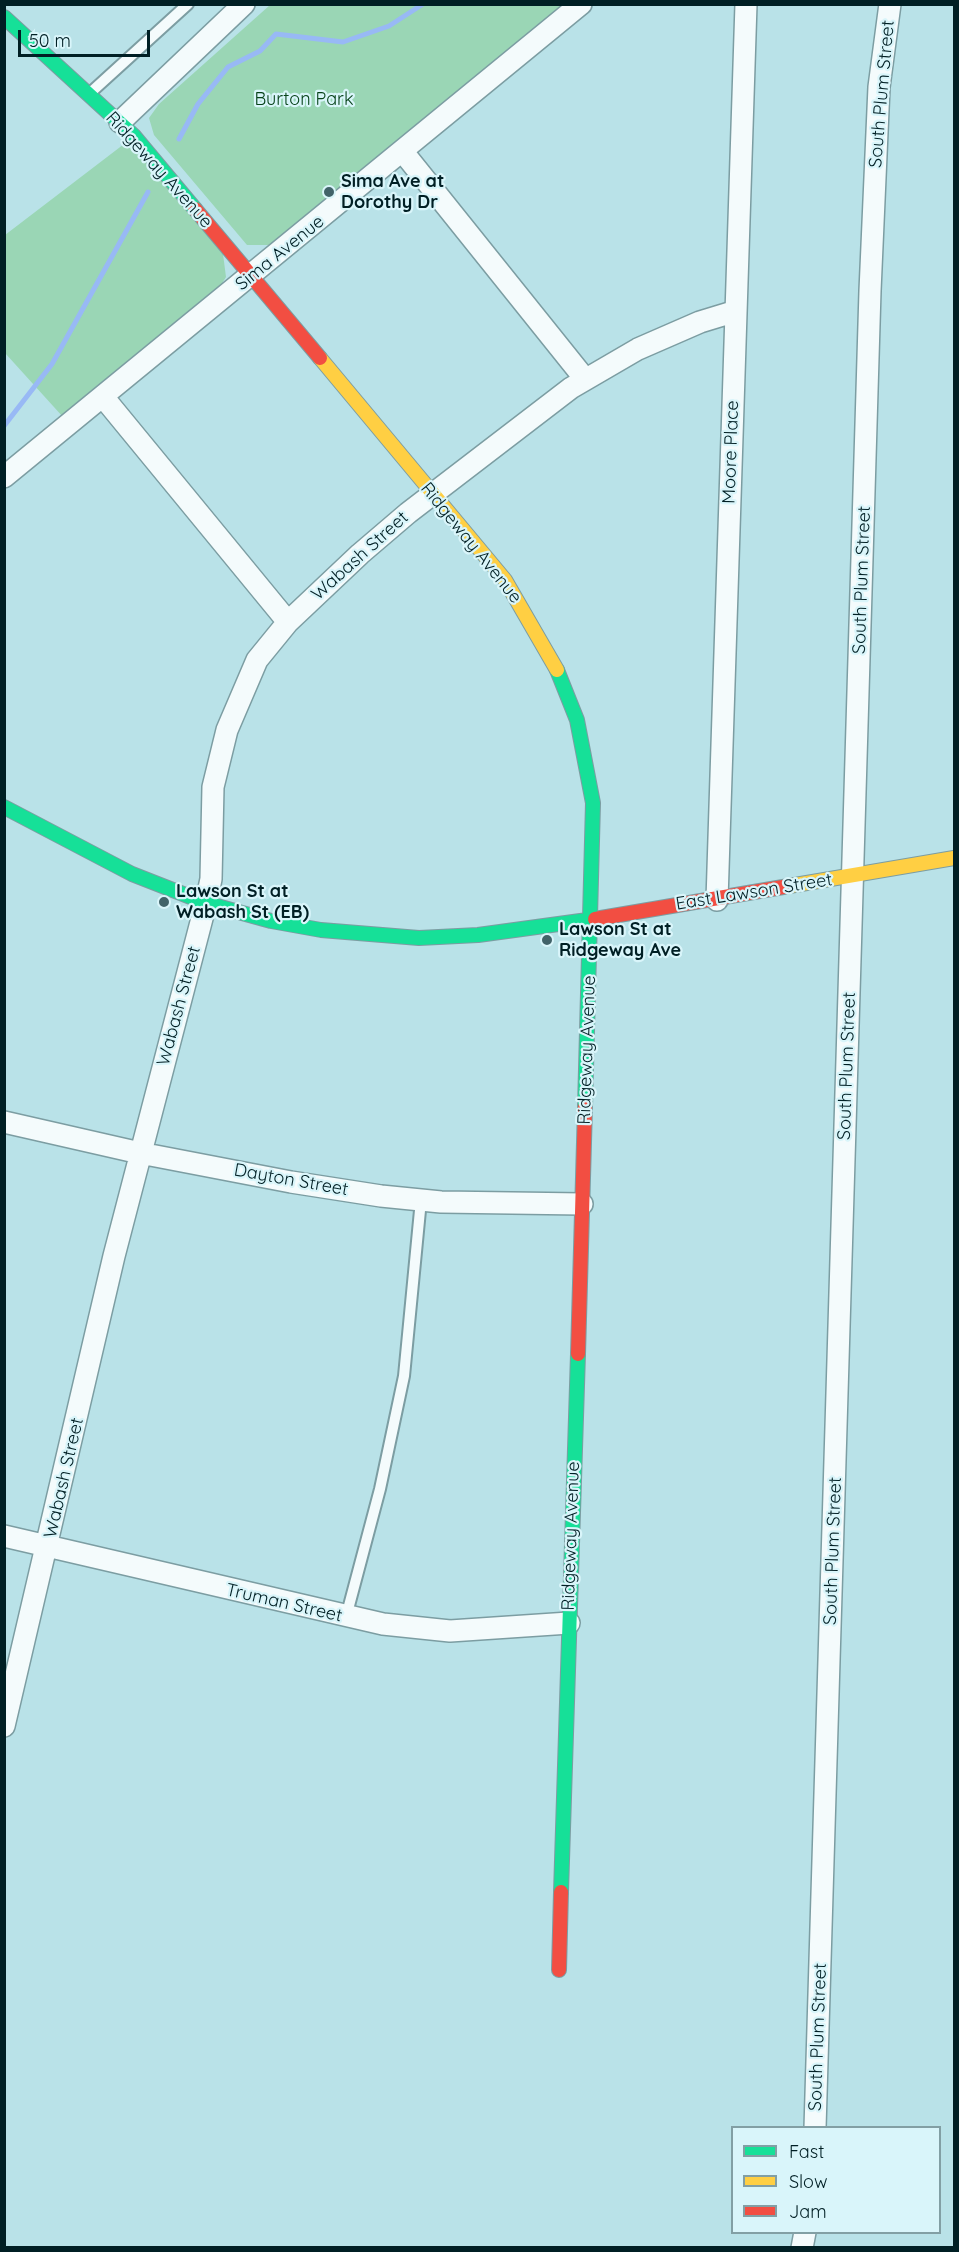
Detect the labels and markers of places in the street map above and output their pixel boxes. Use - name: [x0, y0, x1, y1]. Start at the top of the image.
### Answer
- place label: Sima Ave at Dorothy Dr: [341, 171, 444, 213]
- marker: Sima Ave at Dorothy Dr: [322, 185, 336, 199]
- place label: Lawson St at Wabash St (EB): [176, 881, 309, 924]
- marker: Lawson St at Wabash St (EB): [157, 895, 171, 909]
- place label: Lawson St at Ridgeway Ave: [559, 919, 681, 962]
- marker: Lawson St at Ridgeway Ave: [540, 933, 554, 947]

